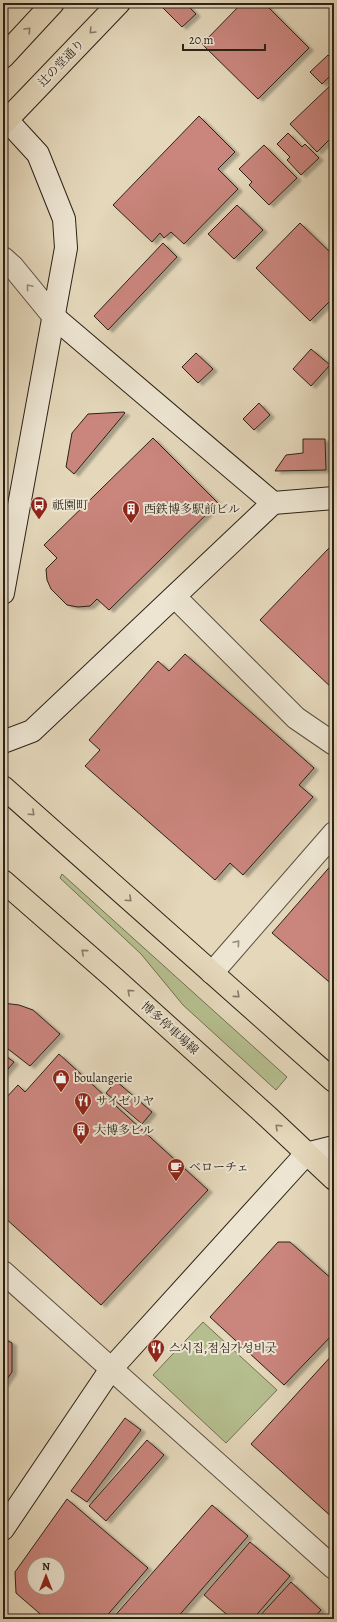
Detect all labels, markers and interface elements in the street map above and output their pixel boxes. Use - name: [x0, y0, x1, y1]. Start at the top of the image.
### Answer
- one-way arrow: [89, 26, 97, 34]
- scale bar: [183, 26, 265, 52]
- one-way arrow: [23, 27, 31, 35]
- text: 20 m: [189, 32, 213, 48]
- street label: 辻の堂通り: [34, 36, 88, 90]
- one-way arrow: [27, 284, 34, 292]
- bus stop icon: 祇園町: [29, 495, 49, 520]
- place label: 祇園町: [52, 497, 88, 513]
- building icon: 西鉄博多駅前ビル: [121, 499, 141, 524]
- place label: 西鉄博多駅前ビル: [144, 501, 240, 517]
- one-way arrow: [27, 808, 35, 816]
- one-way arrow: [124, 895, 132, 902]
- one-way arrow: [232, 941, 239, 948]
- one-way arrow: [82, 950, 89, 957]
- one-way arrow: [127, 990, 135, 997]
- one-way arrow: [232, 990, 240, 997]
- street label: 博多停車場線: [138, 998, 202, 1058]
- shop icon: boulangerie: [51, 1068, 71, 1093]
- place label: boulangerie: [74, 1070, 132, 1086]
- restaurant icon: サイゼリヤ: [73, 1091, 93, 1116]
- place label: サイゼリヤ: [96, 1093, 155, 1109]
- building icon: 大博多ビル: [71, 1120, 91, 1145]
- place label: 大博多ビル: [94, 1122, 154, 1138]
- one-way arrow: [275, 1124, 283, 1131]
- cafe icon: ベローチェ: [166, 1157, 186, 1182]
- place label: ベローチェ: [189, 1159, 249, 1175]
- restaurant icon: 스시집,점심가성비굿: [146, 1338, 166, 1363]
- place label: 스시집,점심가성비굿: [169, 1340, 277, 1356]
- north arrow: [26, 1556, 66, 1596]
- text: N: [42, 1559, 50, 1574]

